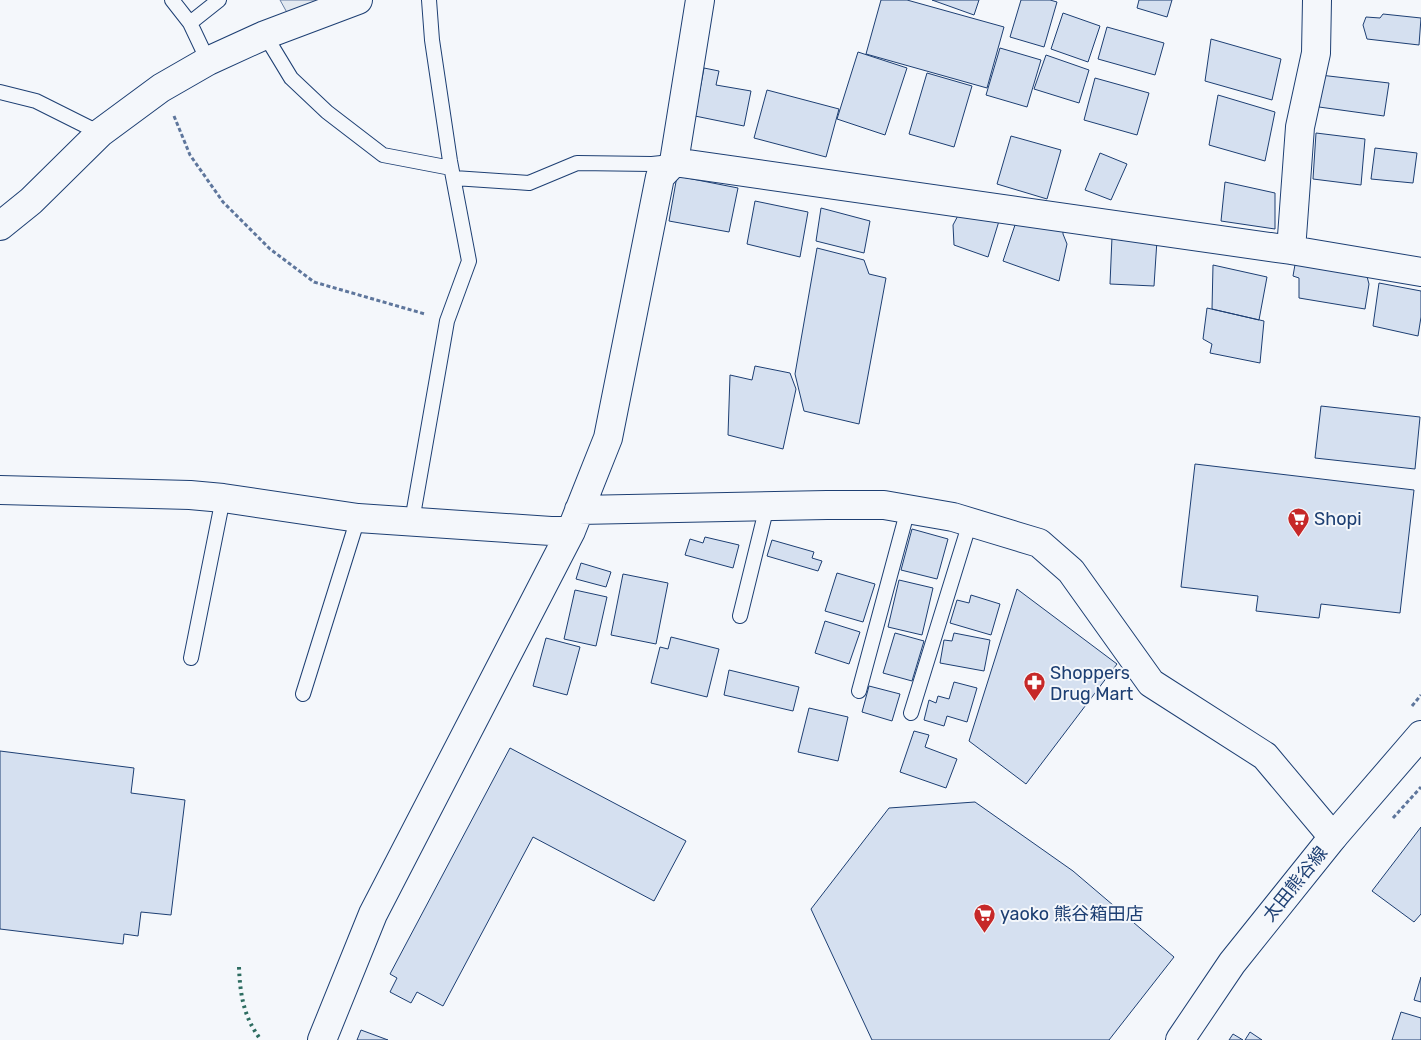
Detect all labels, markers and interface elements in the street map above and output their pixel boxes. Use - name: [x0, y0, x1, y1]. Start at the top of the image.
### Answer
- supermarket icon: Shopi: [1286, 507, 1310, 538]
- place label: Shopi: [1314, 508, 1362, 530]
- place label: Shoppers Drug Mart: [1050, 662, 1133, 705]
- pharmacy icon: Shoppers Drug Mart: [1022, 671, 1046, 702]
- street label: 太田熊谷線: [1258, 842, 1332, 926]
- supermarket icon: yaoko 熊谷箱田店: [972, 902, 996, 933]
- place label: yaoko 熊谷箱田店: [1000, 903, 1143, 925]

